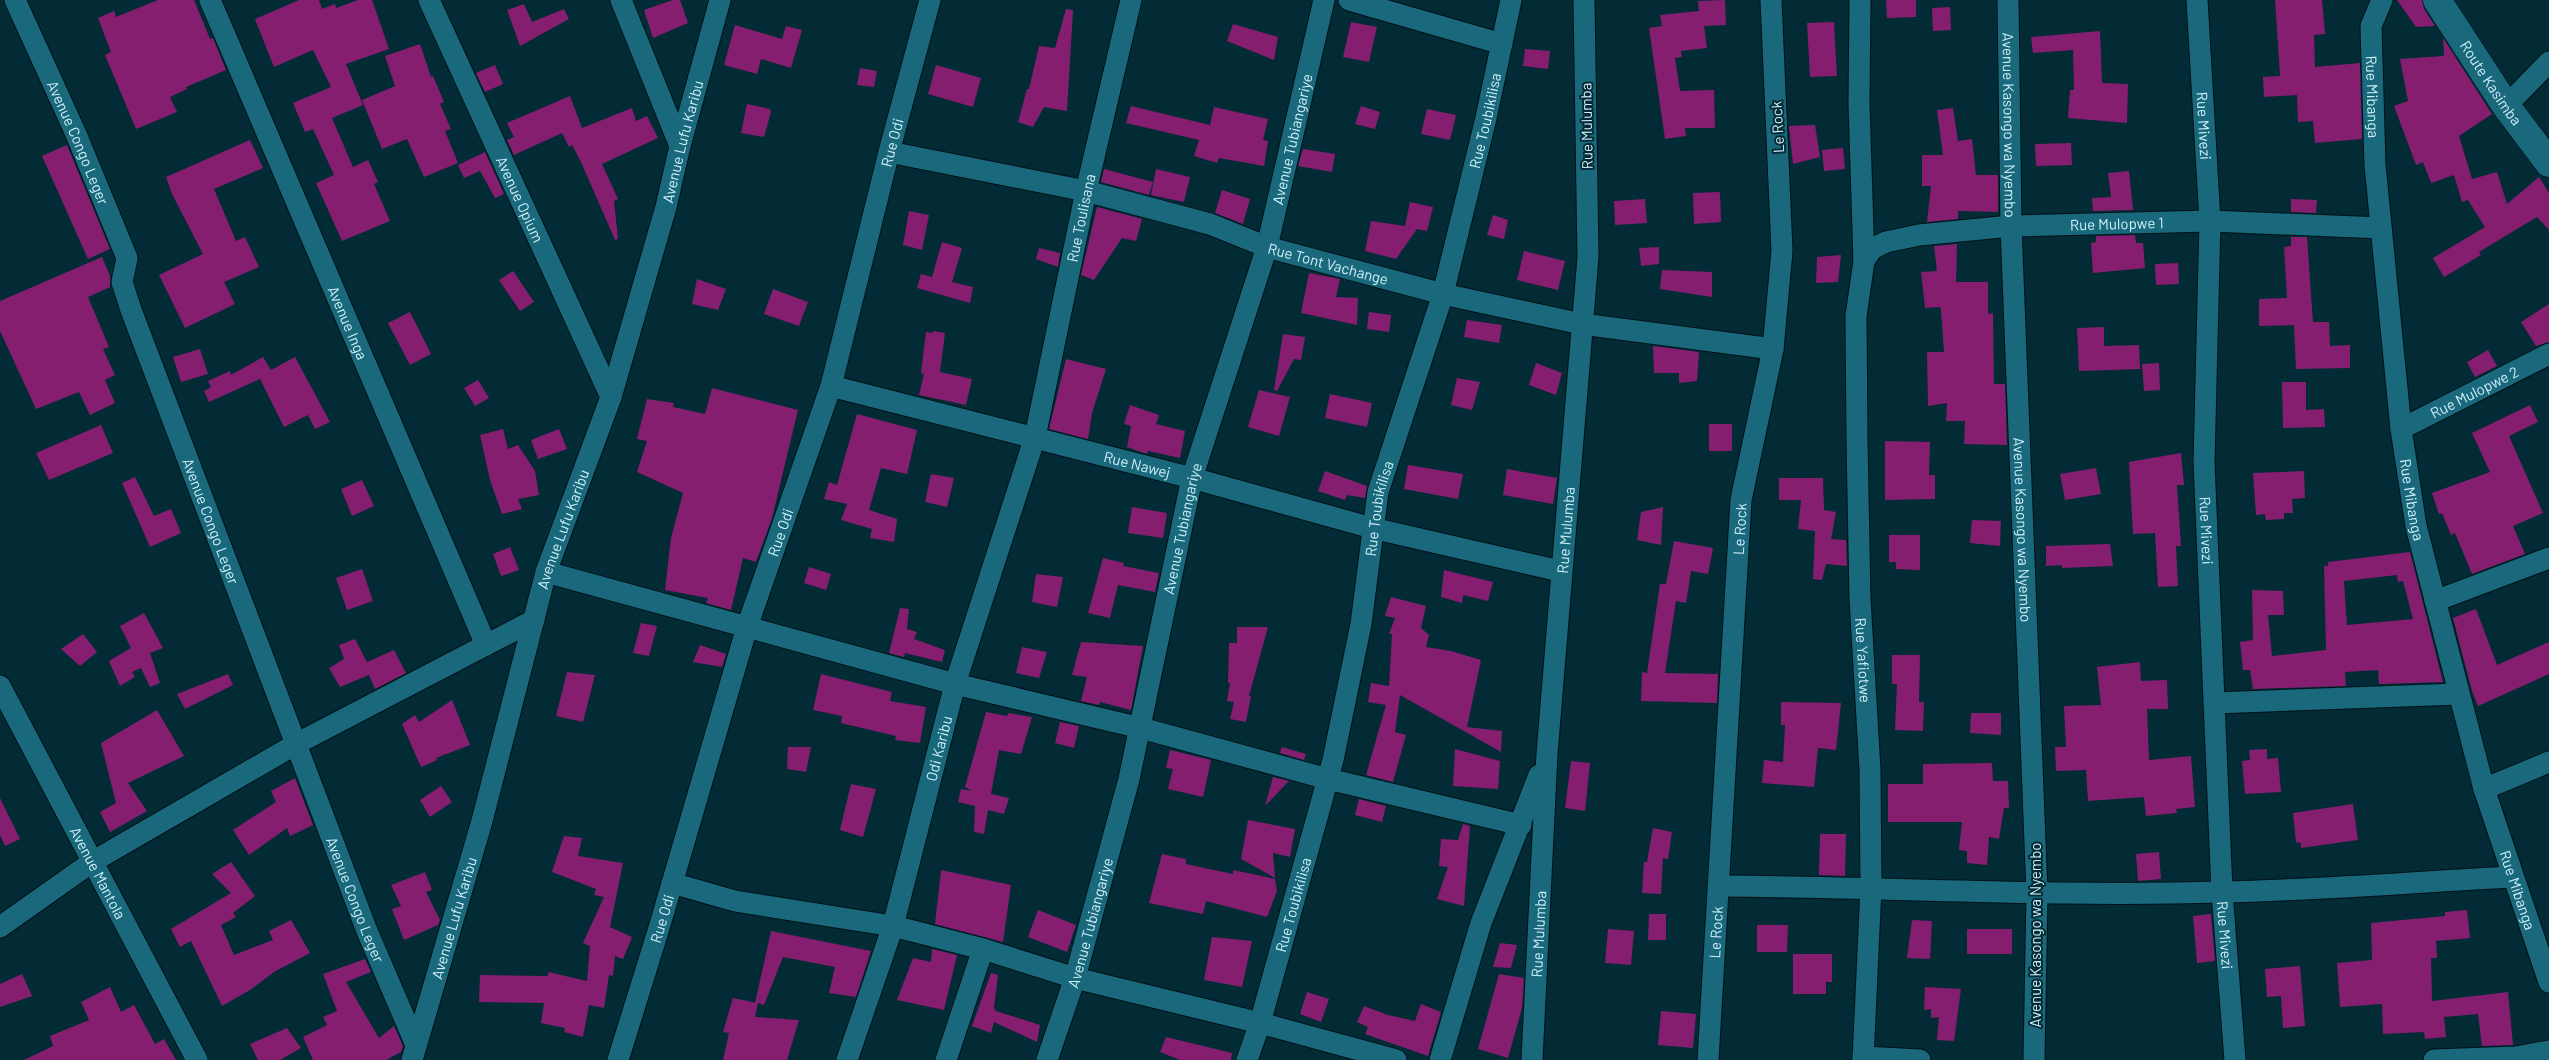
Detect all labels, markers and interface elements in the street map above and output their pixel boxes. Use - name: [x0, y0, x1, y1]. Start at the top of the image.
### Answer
- street label: Avenue Kasongo wa Nyembo: [1999, 32, 2020, 218]
- street label: Route Kasimba: [2457, 37, 2526, 129]
- street label: Rue Mibanga: [2363, 55, 2383, 138]
- street label: Rue Toubikilisa: [1465, 71, 1504, 170]
- street label: Avenue Tubiangariye: [1268, 72, 1316, 206]
- street label: Avenue Congo Leger: [44, 78, 113, 208]
- street label: Avenue Lufu Karibu: [658, 78, 707, 205]
- street label: Rue Mulumba: [1576, 82, 1596, 170]
- street label: Rue Mivezi: [2193, 91, 2215, 160]
- street label: Le Rock: [1767, 100, 1787, 154]
- street label: Rue Odi: [877, 116, 907, 169]
- street label: Avenue Opium: [493, 153, 548, 245]
- street label: Rue Toulisana: [1063, 172, 1099, 264]
- street label: Rue Mulopwe 1: [2070, 213, 2164, 234]
- street label: Rue Tont Vachange: [1266, 239, 1390, 288]
- street label: Avenue Inga: [324, 283, 372, 362]
- street label: Rue Mulopwe 2: [2427, 362, 2521, 422]
- street label: Avenue Kasongo wa Nyembo: [2010, 437, 2035, 623]
- street label: Rue Nawej: [1102, 447, 1172, 481]
- street label: Avenue Congo Leger: [179, 456, 243, 587]
- street label: Rue Mibanga: [2397, 457, 2428, 542]
- street label: Rue Toubikilisa: [1361, 458, 1397, 557]
- street label: Avenue Tubiangariye: [1159, 460, 1205, 596]
- street label: Avenue Lufu Karibu: [533, 467, 592, 591]
- street label: Rue Mulumba: [1553, 486, 1578, 574]
- street label: Rue Mivezi: [2196, 496, 2217, 565]
- street label: Le Rock: [1729, 502, 1750, 556]
- street label: Rue Odi: [763, 506, 797, 559]
- street label: Rue Yafiotwe: [1852, 617, 1875, 703]
- street label: Odi Karibu: [921, 714, 956, 783]
- street label: Avenue Mantola: [67, 823, 130, 922]
- street label: Avenue Congo Leger: [323, 834, 389, 965]
- street label: Avenue Kasongo wa Nyembo: [2026, 843, 2044, 1027]
- street label: Rue Mibanga: [2496, 848, 2540, 932]
- street label: Avenue Lufu Karibu: [427, 855, 480, 981]
- street label: Rue Toubikilisa: [1271, 855, 1315, 954]
- street label: Avenue Tubiangariye: [1063, 856, 1116, 990]
- street label: Rue Mulumba: [1527, 890, 1549, 978]
- street label: Rue Odi: [646, 892, 677, 945]
- street label: Rue Mivezi: [2214, 900, 2237, 970]
- street label: Le Rock: [1705, 905, 1726, 959]

